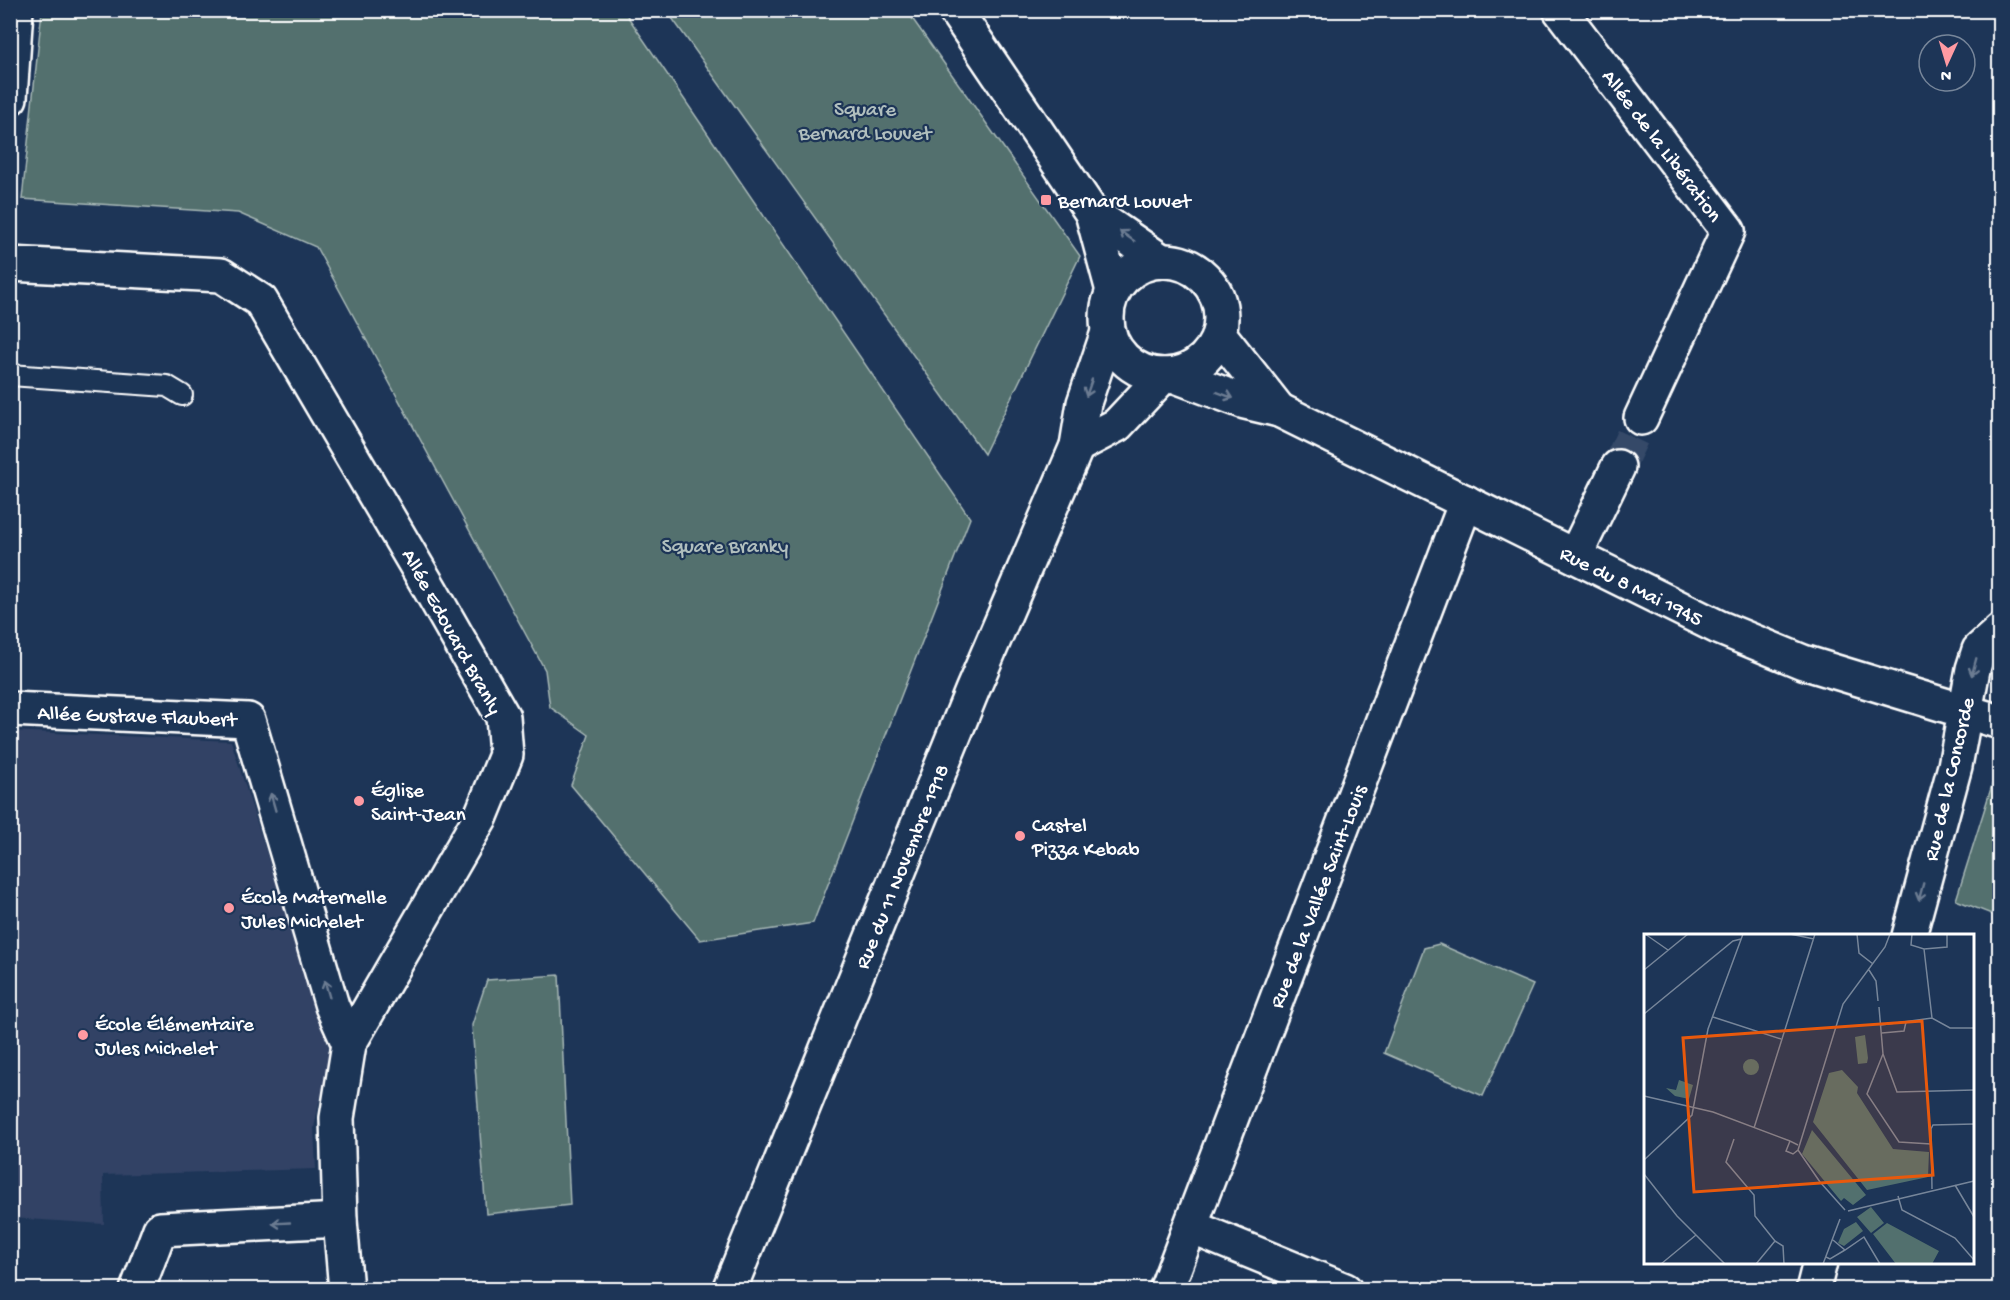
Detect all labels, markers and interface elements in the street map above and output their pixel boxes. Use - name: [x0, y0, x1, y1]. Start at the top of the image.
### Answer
- north arrow: [1917, 33, 1977, 93]
- text: N: [1940, 65, 1952, 84]
- street label: Allée de la Libération: [1595, 66, 1726, 228]
- park label: Square Bernard Louvet: [798, 99, 934, 148]
- place label: Bernard Louvet: [1057, 191, 1193, 216]
- marker: Bernard Louvet: [1039, 193, 1053, 207]
- one-way arrow: [1119, 230, 1135, 242]
- one-way arrow: [1083, 378, 1094, 397]
- one-way arrow: [1215, 390, 1234, 401]
- park label: Square Branky: [662, 536, 788, 561]
- street label: Rue du 8 Mai 1945: [1555, 543, 1706, 634]
- street label: Allée Edouard Branly: [394, 545, 506, 720]
- one-way arrow: [1968, 657, 1979, 676]
- street label: Rue de la Concorde: [1920, 695, 1983, 864]
- street label: Allée Gustave Flaubert: [37, 703, 239, 735]
- street label: Rue du 11 Novembre 1918: [852, 761, 957, 973]
- place label: Église Saint-Jean: [371, 780, 466, 829]
- street label: Rue de la Vallée Saint-Louis: [1266, 781, 1375, 1012]
- one-way arrow: [267, 793, 278, 812]
- marker: Église Saint-Jean: [352, 794, 366, 808]
- place label: Castel Pizza Kebab: [1031, 815, 1140, 864]
- marker: Castel Pizza Kebab: [1013, 829, 1027, 843]
- one-way arrow: [1915, 882, 1926, 901]
- place label: École Maternelle Jules Michelet: [241, 887, 388, 936]
- marker: École Maternelle Jules Michelet: [222, 901, 236, 915]
- inset map: [1644, 934, 1974, 1264]
- one-way arrow: [321, 980, 333, 999]
- place label: École Élémentaire Jules Michelet: [95, 1014, 255, 1063]
- marker: École Élémentaire Jules Michelet: [76, 1028, 90, 1042]
- one-way arrow: [272, 1218, 292, 1229]

